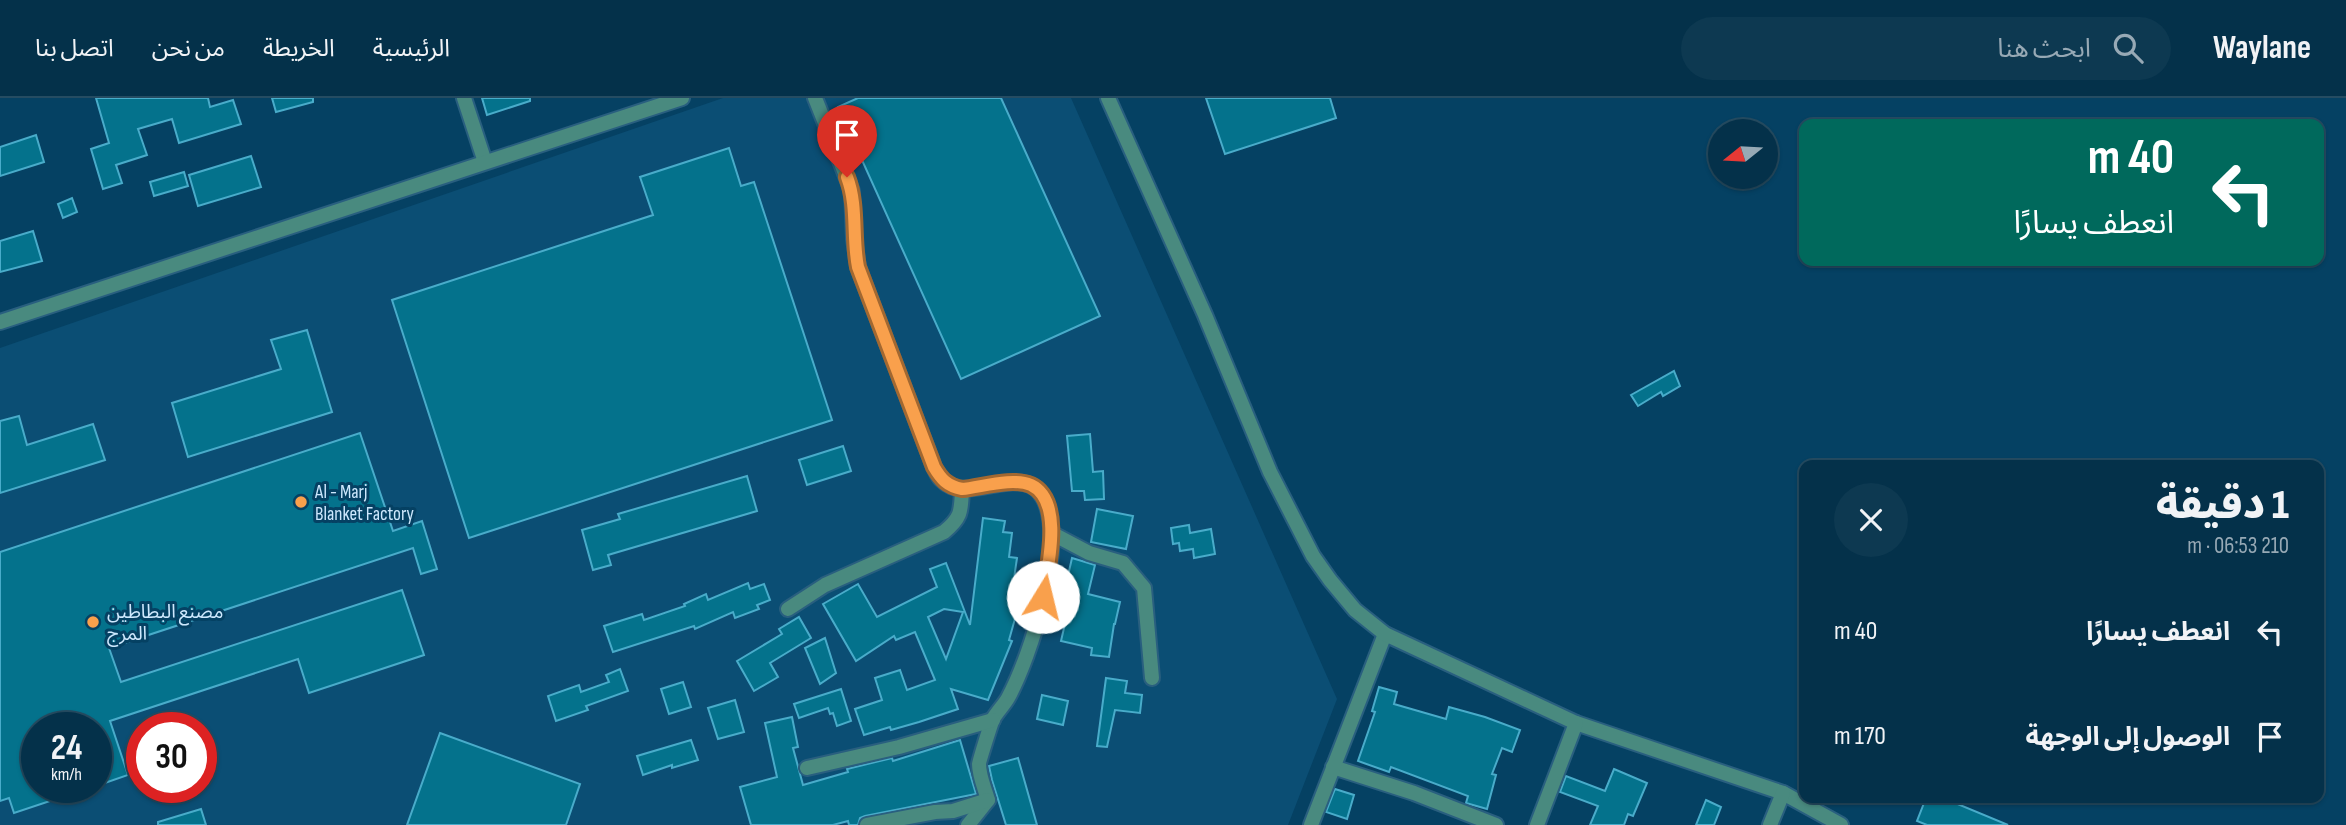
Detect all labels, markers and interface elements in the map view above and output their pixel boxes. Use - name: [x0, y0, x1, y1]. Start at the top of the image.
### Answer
- search box: [1681, 17, 2171, 80]
- text: Waylane: [2213, 28, 2311, 68]
- icon: search: [2109, 29, 2147, 67]
- text: اتصل بنا: [35, 34, 114, 63]
- text: من نحن: [152, 34, 225, 63]
- text: الخريطة: [263, 34, 335, 63]
- text: الرئيسية: [373, 34, 450, 63]
- text: ابحث هنا: [1997, 34, 2091, 65]
- pin: [817, 105, 877, 177]
- icon: arrive: [828, 116, 866, 154]
- north arrow: [1708, 119, 1778, 189]
- map controls: [1708, 119, 1778, 189]
- text: 40 m: [2088, 129, 2174, 188]
- icon: left: [2198, 147, 2289, 238]
- text: انعطف يسارًا: [2014, 204, 2174, 243]
- text: 1 دقيقة: [2156, 480, 2289, 531]
- place label: Al - Marj Blanket Factory: [314, 481, 415, 526]
- button: close: [1834, 483, 1908, 557]
- marker: Al - Marj Blanket Factory: [293, 494, 309, 510]
- text: 210 m · 06:53: [2187, 532, 2289, 560]
- position arrow: [1006, 560, 1080, 634]
- place label: مصنع البطاطين المرج: [107, 601, 223, 647]
- icon: left: [2251, 613, 2289, 651]
- marker: مصنع البطاطين المرج: [85, 614, 101, 630]
- text: 40 m: [1834, 616, 1877, 647]
- text: انعطف يسارًا: [2086, 617, 2230, 648]
- speed limit sign: 30: [126, 712, 217, 803]
- icon: arrive: [2251, 718, 2289, 756]
- text: 170 m: [1834, 721, 1886, 752]
- text: الوصول إلى الوجهة: [2026, 722, 2230, 753]
- text: 24: [51, 727, 82, 770]
- text: km/h: [51, 764, 82, 785]

